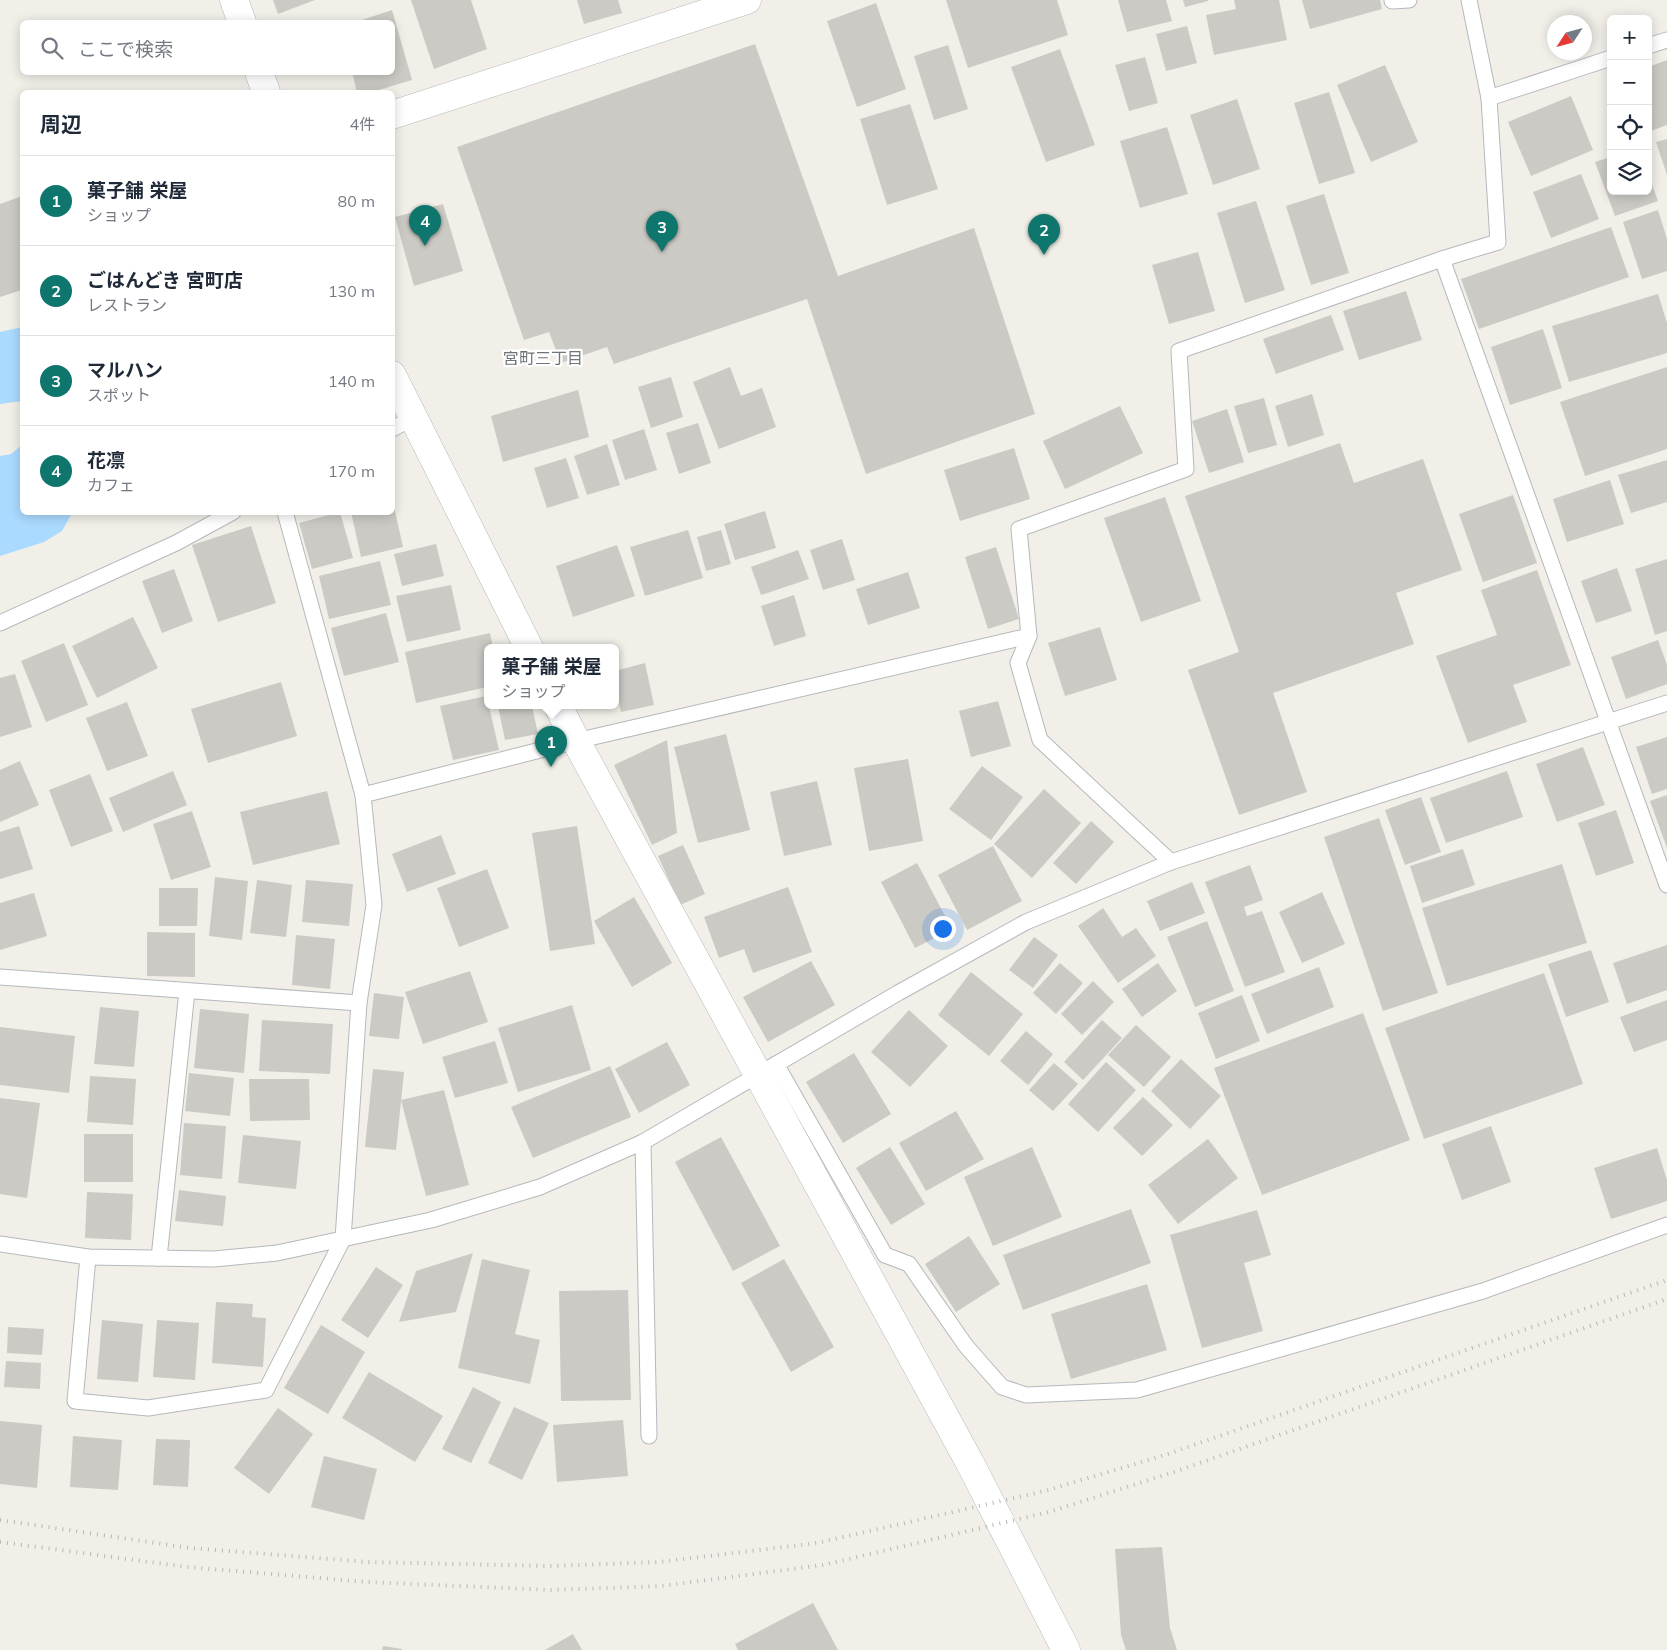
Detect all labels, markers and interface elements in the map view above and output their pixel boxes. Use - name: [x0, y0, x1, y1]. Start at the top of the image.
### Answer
- north arrow: [1547, 15, 1592, 60]
- map controls: [1607, 15, 1652, 195]
- button: +: [1607, 15, 1652, 60]
- search box: [20, 20, 395, 75]
- icon: search: [38, 34, 66, 62]
- text: ここで検索: [78, 37, 173, 61]
- button: −: [1607, 60, 1652, 105]
- button: locate: [1607, 105, 1652, 150]
- text: 周辺: [40, 111, 82, 137]
- text: 4件: [349, 114, 375, 134]
- button: layers: [1607, 150, 1652, 195]
- text: 菓子舗 栄屋: [87, 178, 187, 202]
- text: 1: [51, 191, 61, 211]
- text: 80 m: [338, 191, 375, 211]
- text: ショップ: [87, 205, 151, 225]
- pin: 4: [409, 205, 441, 246]
- pin: 3: [646, 211, 678, 252]
- pin: 2: [1028, 214, 1060, 255]
- text: ごはんどき 宮町店: [87, 268, 243, 292]
- text: 2: [51, 281, 61, 301]
- text: 130 m: [328, 281, 375, 301]
- text: レストラン: [87, 295, 167, 315]
- district label: 宮町三丁目: [503, 348, 583, 368]
- text: マルハン: [87, 358, 163, 382]
- text: 3: [51, 371, 61, 391]
- text: 140 m: [328, 371, 375, 391]
- text: スポット: [87, 385, 151, 405]
- text: 花凛: [87, 448, 125, 472]
- text: 4: [51, 461, 61, 481]
- text: 170 m: [328, 461, 375, 481]
- text: カフェ: [87, 475, 135, 495]
- popup: [484, 644, 619, 709]
- text: 菓子舗 栄屋: [501, 654, 602, 678]
- text: ショップ: [501, 681, 565, 701]
- pin: 1: [535, 726, 567, 767]
- your location: [930, 916, 956, 942]

